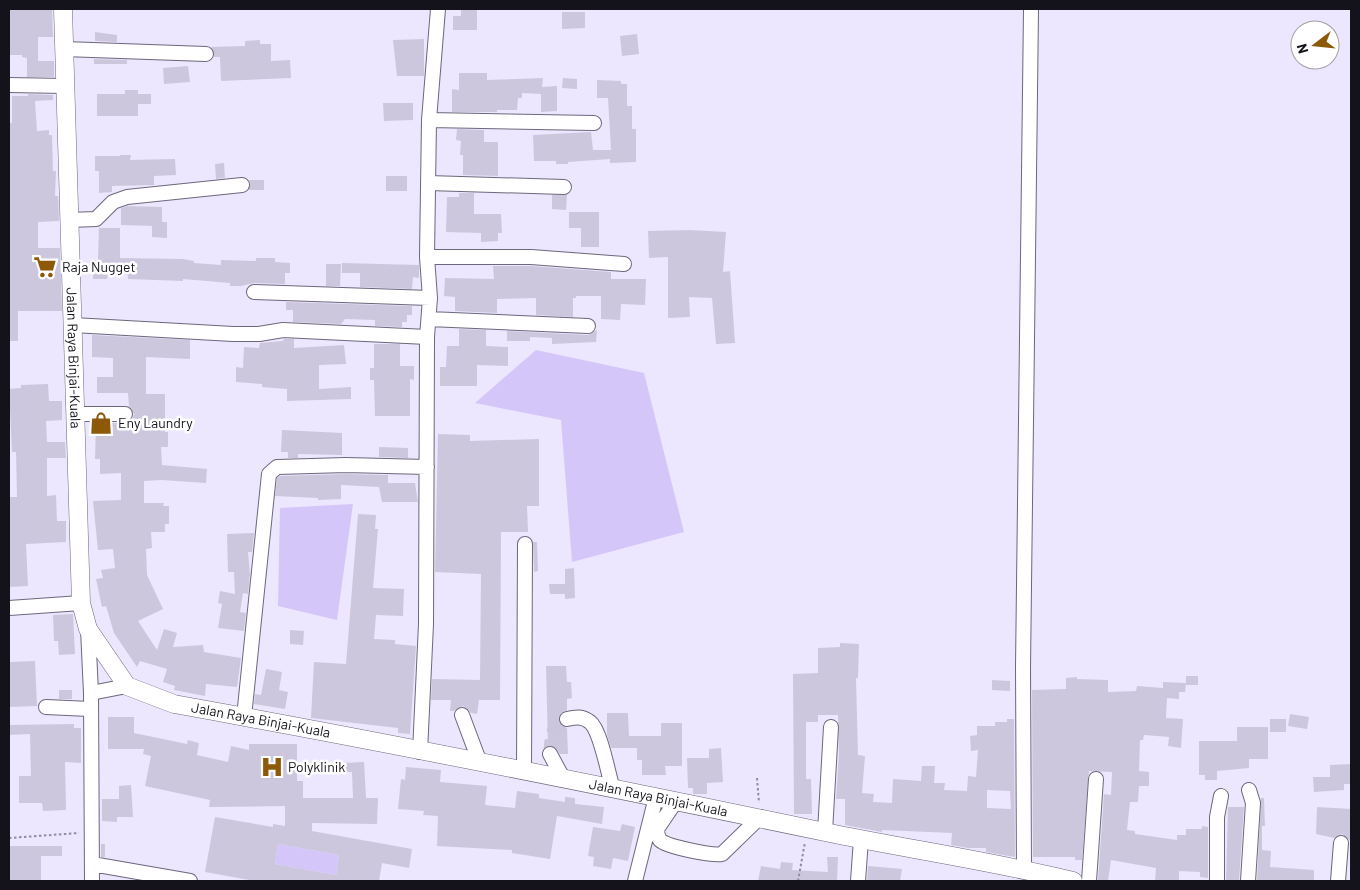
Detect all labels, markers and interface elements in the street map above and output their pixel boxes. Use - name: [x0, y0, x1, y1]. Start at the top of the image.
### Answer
- north arrow: [1290, 20, 1340, 70]
- text: N: [1293, 42, 1311, 56]
- supermarket icon: Raja Nugget: [32, 254, 58, 280]
- place label: Raja Nugget: [62, 258, 136, 275]
- street label: Jalan Raya Binjai-Kuala: [63, 287, 85, 429]
- shop icon: Eny Laundry: [88, 410, 114, 436]
- place label: Eny Laundry: [118, 414, 193, 431]
- street label: Jalan Raya Binjai-Kuala: [190, 698, 332, 741]
- hospital icon: Polyklinik: [259, 754, 285, 780]
- place label: Polyklinik: [288, 758, 345, 775]
- street label: Jalan Raya Binjai-Kuala: [588, 775, 729, 820]

